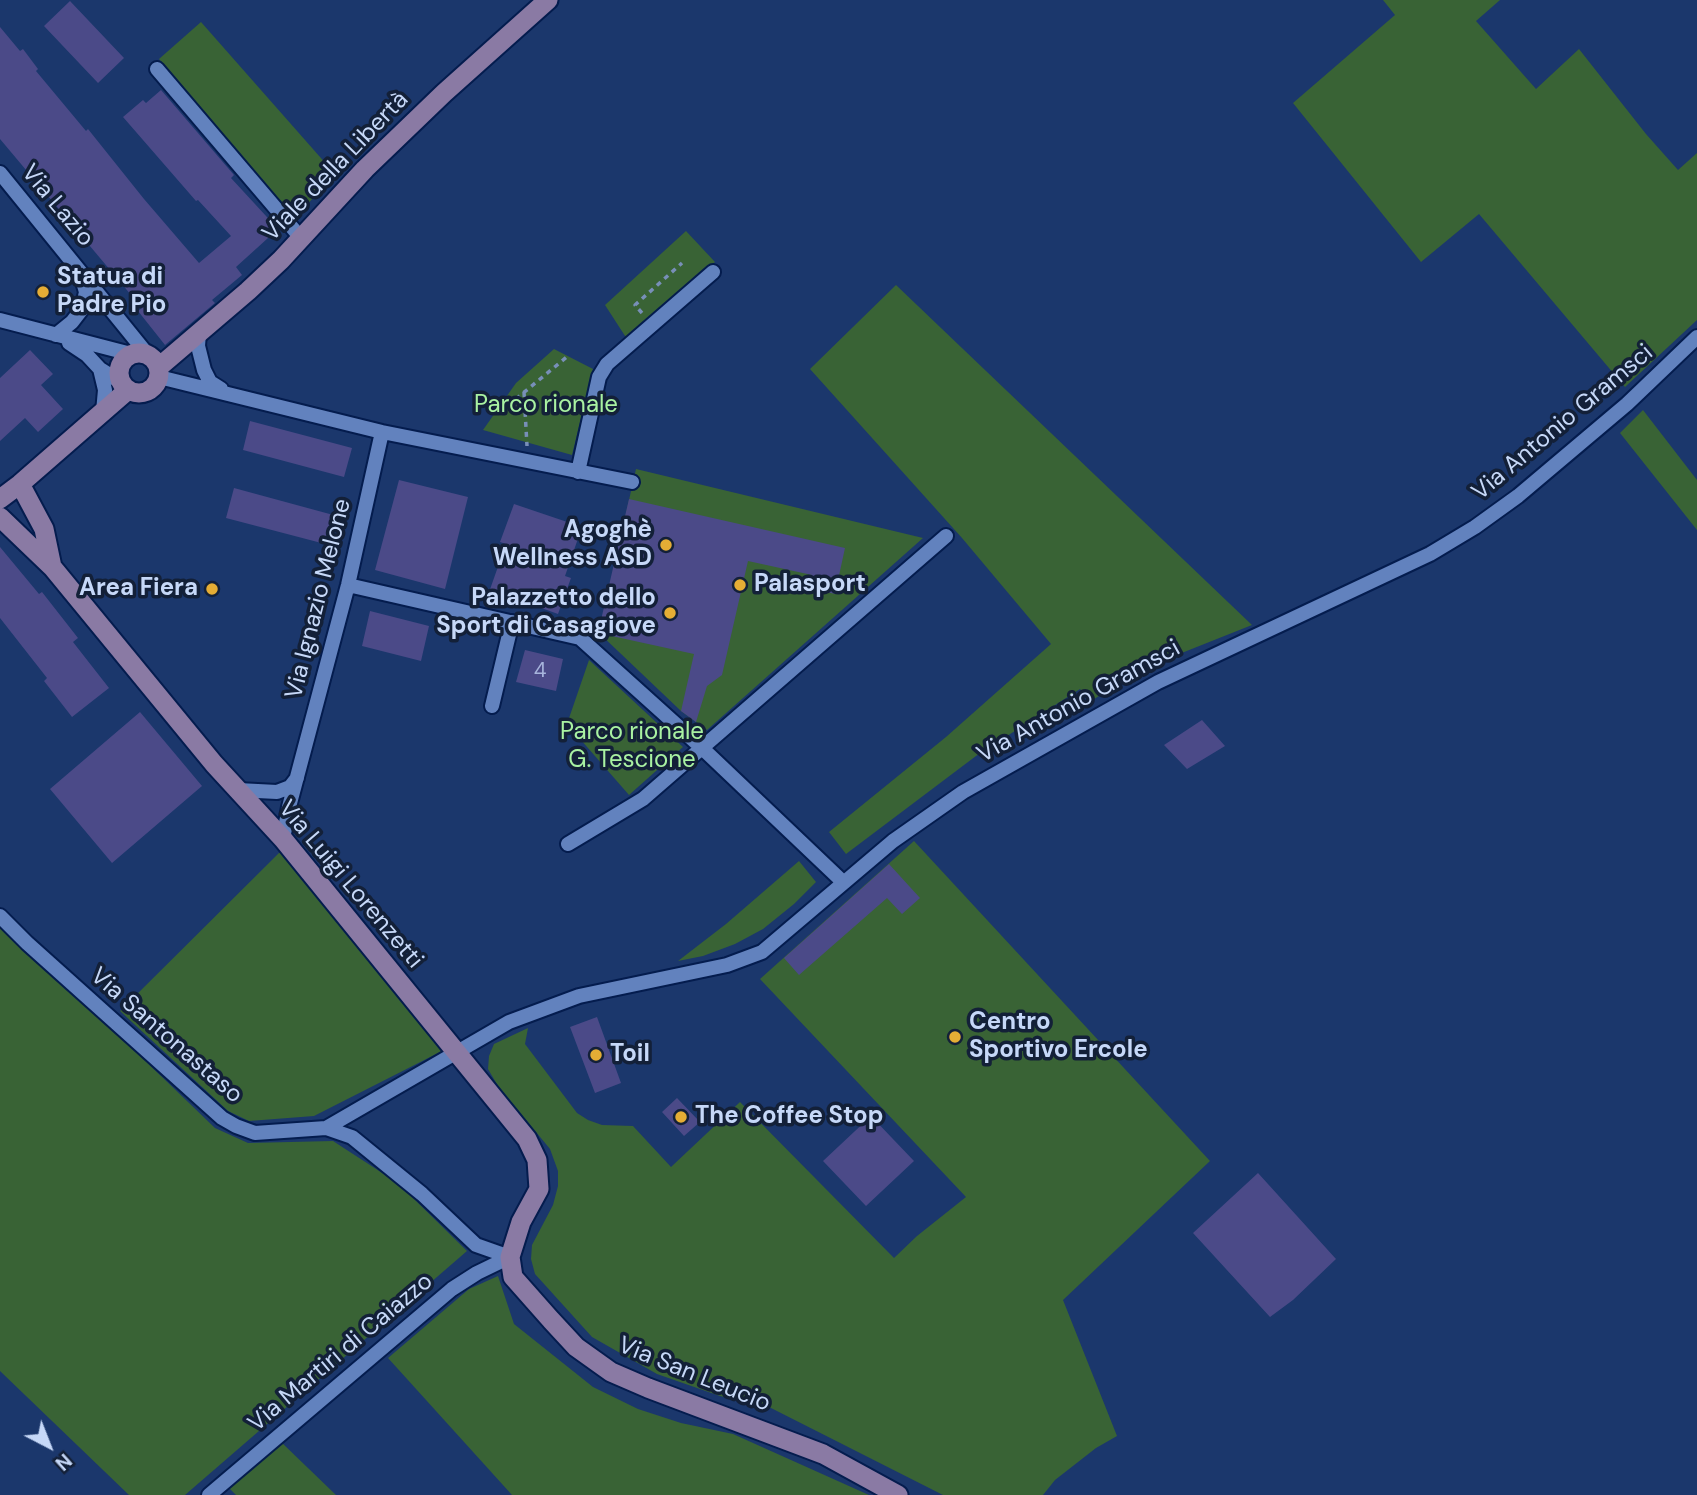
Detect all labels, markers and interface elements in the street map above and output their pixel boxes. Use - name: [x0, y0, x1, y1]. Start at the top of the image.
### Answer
- street label: Viale della Libertà: [257, 86, 415, 248]
- street label: Via Lazio: [14, 159, 100, 253]
- place label: Statua di Padre Pio: [57, 264, 166, 320]
- marker: Statua di Padre Pio: [35, 284, 51, 300]
- street label: Via Antonio Gramsci: [1467, 339, 1659, 507]
- park label: Parco rionale: [474, 392, 618, 420]
- street label: Via Ignazio Melone: [280, 496, 358, 702]
- place label: Agoghè Wellness ASD: [493, 517, 652, 573]
- marker: Agoghè Wellness ASD: [658, 537, 674, 553]
- place label: Palasport: [754, 571, 866, 599]
- place label: Area Fiera: [79, 575, 198, 603]
- marker: Palasport: [732, 577, 748, 593]
- marker: Area Fiera: [204, 581, 220, 597]
- place label: Palazzetto dello Sport di Casagiove: [436, 585, 656, 641]
- marker: Palazzetto dello Sport di Casagiove: [662, 605, 678, 621]
- street label: Via Antonio Gramsci: [973, 634, 1185, 770]
- house number: 4: [534, 658, 546, 684]
- park label: Parco rionale G. Tescione: [560, 719, 704, 775]
- street label: Via Luigi Lorenzetti: [271, 795, 429, 975]
- street label: Via Santonastaso: [84, 962, 248, 1110]
- place label: Centro Sportivo Ercole: [969, 1009, 1148, 1065]
- marker: Centro Sportivo Ercole: [947, 1029, 963, 1045]
- place label: Toil: [610, 1041, 650, 1069]
- marker: Toil: [588, 1047, 604, 1063]
- place label: The Coffee Stop: [695, 1103, 883, 1131]
- marker: The Coffee Stop: [673, 1109, 689, 1125]
- street label: Via Martiri di Caiazzo: [243, 1267, 439, 1439]
- street label: Via San Leucio: [614, 1331, 774, 1419]
- north arrow: [14, 1411, 84, 1481]
- text: N: [50, 1448, 77, 1476]

